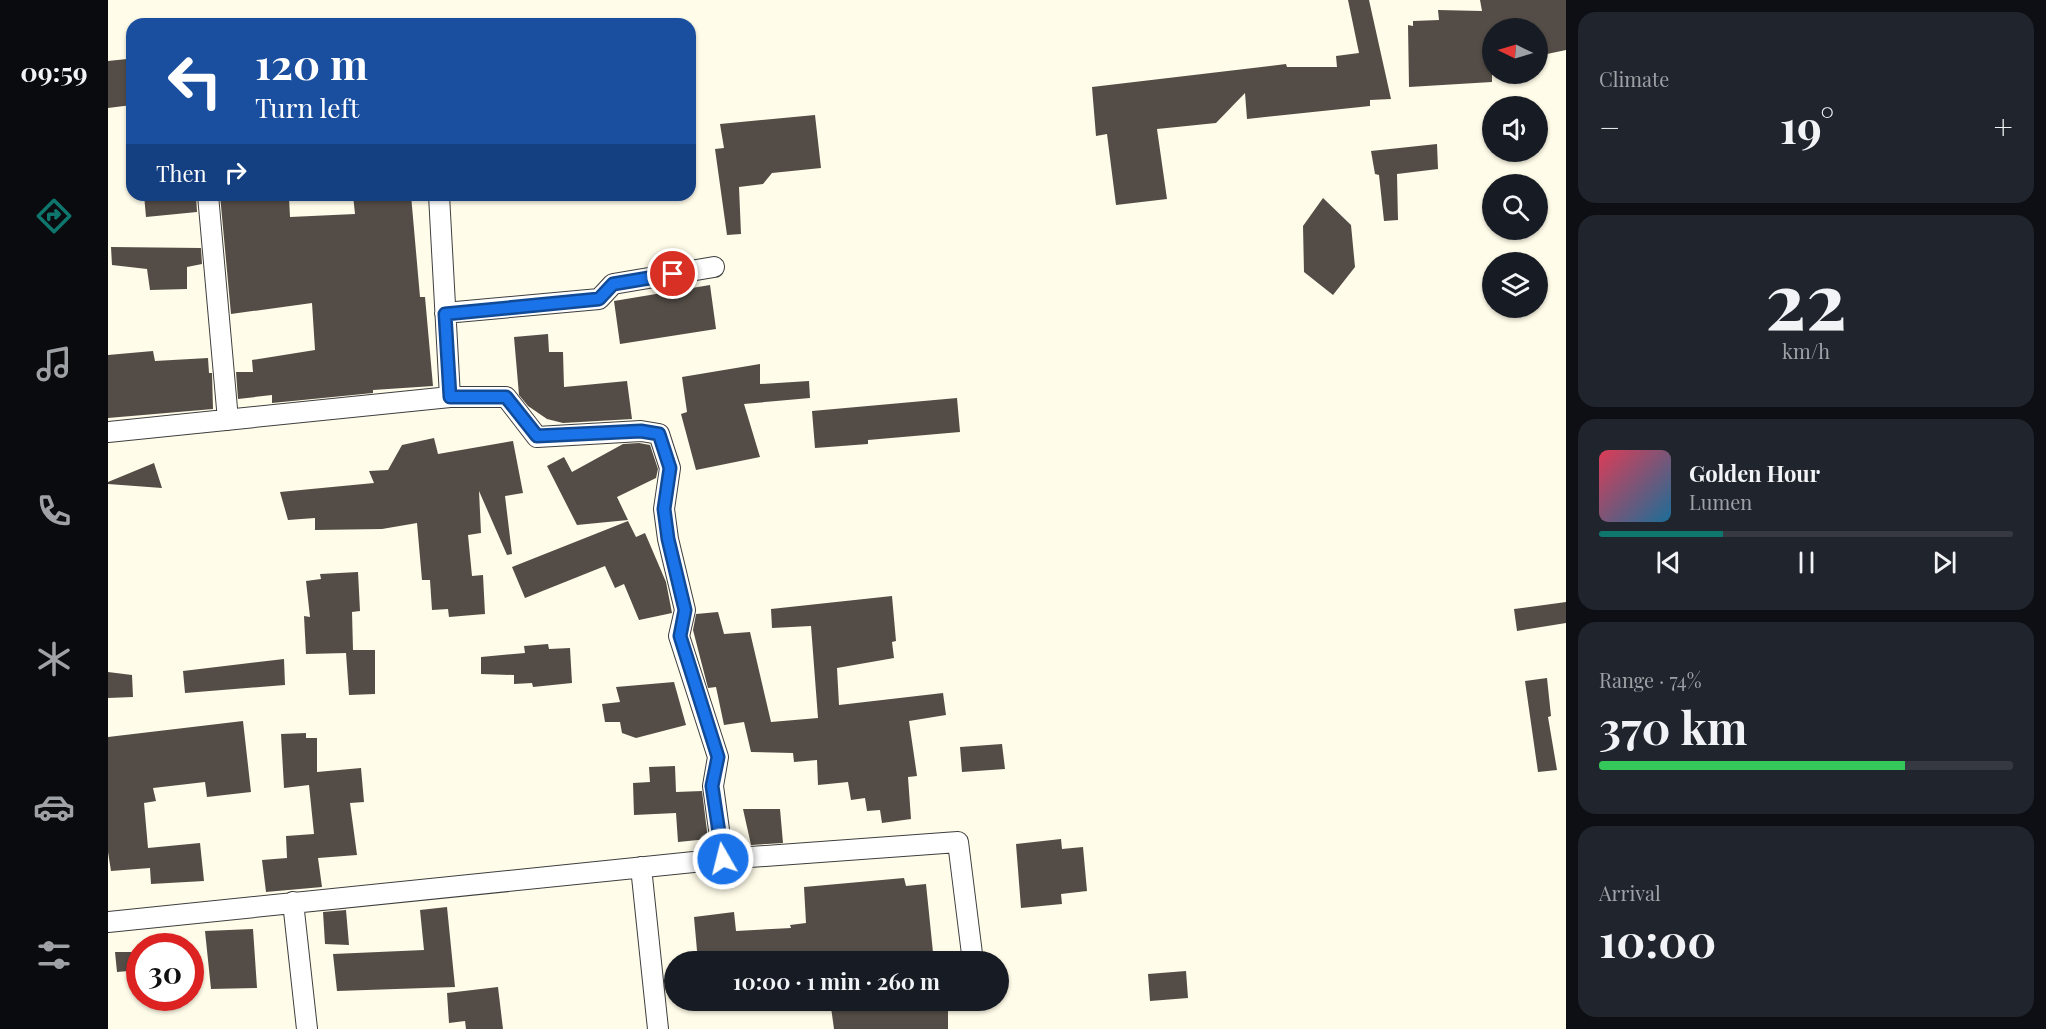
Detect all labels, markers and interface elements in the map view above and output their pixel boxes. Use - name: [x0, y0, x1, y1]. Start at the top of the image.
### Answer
- north arrow: [1482, 18, 1548, 84]
- map controls: [1482, 18, 1548, 318]
- text: 120 m: [255, 35, 368, 91]
- icon: left: [156, 42, 234, 120]
- text: 09:59: [20, 53, 88, 89]
- text: Climate: [1599, 65, 1669, 92]
- text: Turn left: [255, 89, 359, 125]
- text: 19°: [1780, 95, 1834, 155]
- button: sound: [1482, 96, 1548, 162]
- text: −: [1599, 104, 1620, 148]
- text: +: [1994, 104, 2013, 148]
- icon: right: [219, 156, 252, 189]
- text: Then: [156, 158, 207, 188]
- button: search: [1482, 174, 1548, 240]
- icon: directions: [33, 195, 75, 237]
- text: 22: [1765, 246, 1847, 350]
- pin: [647, 248, 698, 299]
- button: layers: [1482, 252, 1548, 318]
- icon: arrive: [656, 257, 689, 290]
- text: km/h: [1782, 337, 1830, 364]
- icon: music: [33, 343, 75, 385]
- text: Golden Hour: [1689, 458, 1820, 488]
- text: Lumen: [1689, 488, 1752, 515]
- icon: phone: [33, 490, 75, 532]
- icon: previous: [1652, 546, 1685, 579]
- icon: pause: [1790, 546, 1823, 579]
- icon: next: [1928, 546, 1961, 579]
- icon: climate: [33, 638, 75, 680]
- text: Range · 74%: [1599, 666, 1702, 693]
- text: 370 km: [1599, 696, 1747, 756]
- icon: car: [33, 786, 75, 828]
- position arrow: [691, 827, 755, 891]
- text: Arrival: [1599, 879, 1661, 906]
- text: 10:00: [1599, 909, 1716, 969]
- speed limit sign: 30: [126, 933, 204, 1011]
- icon: filters: [33, 934, 75, 976]
- text: 10:00 · 1 min · 260 m: [733, 966, 940, 996]

